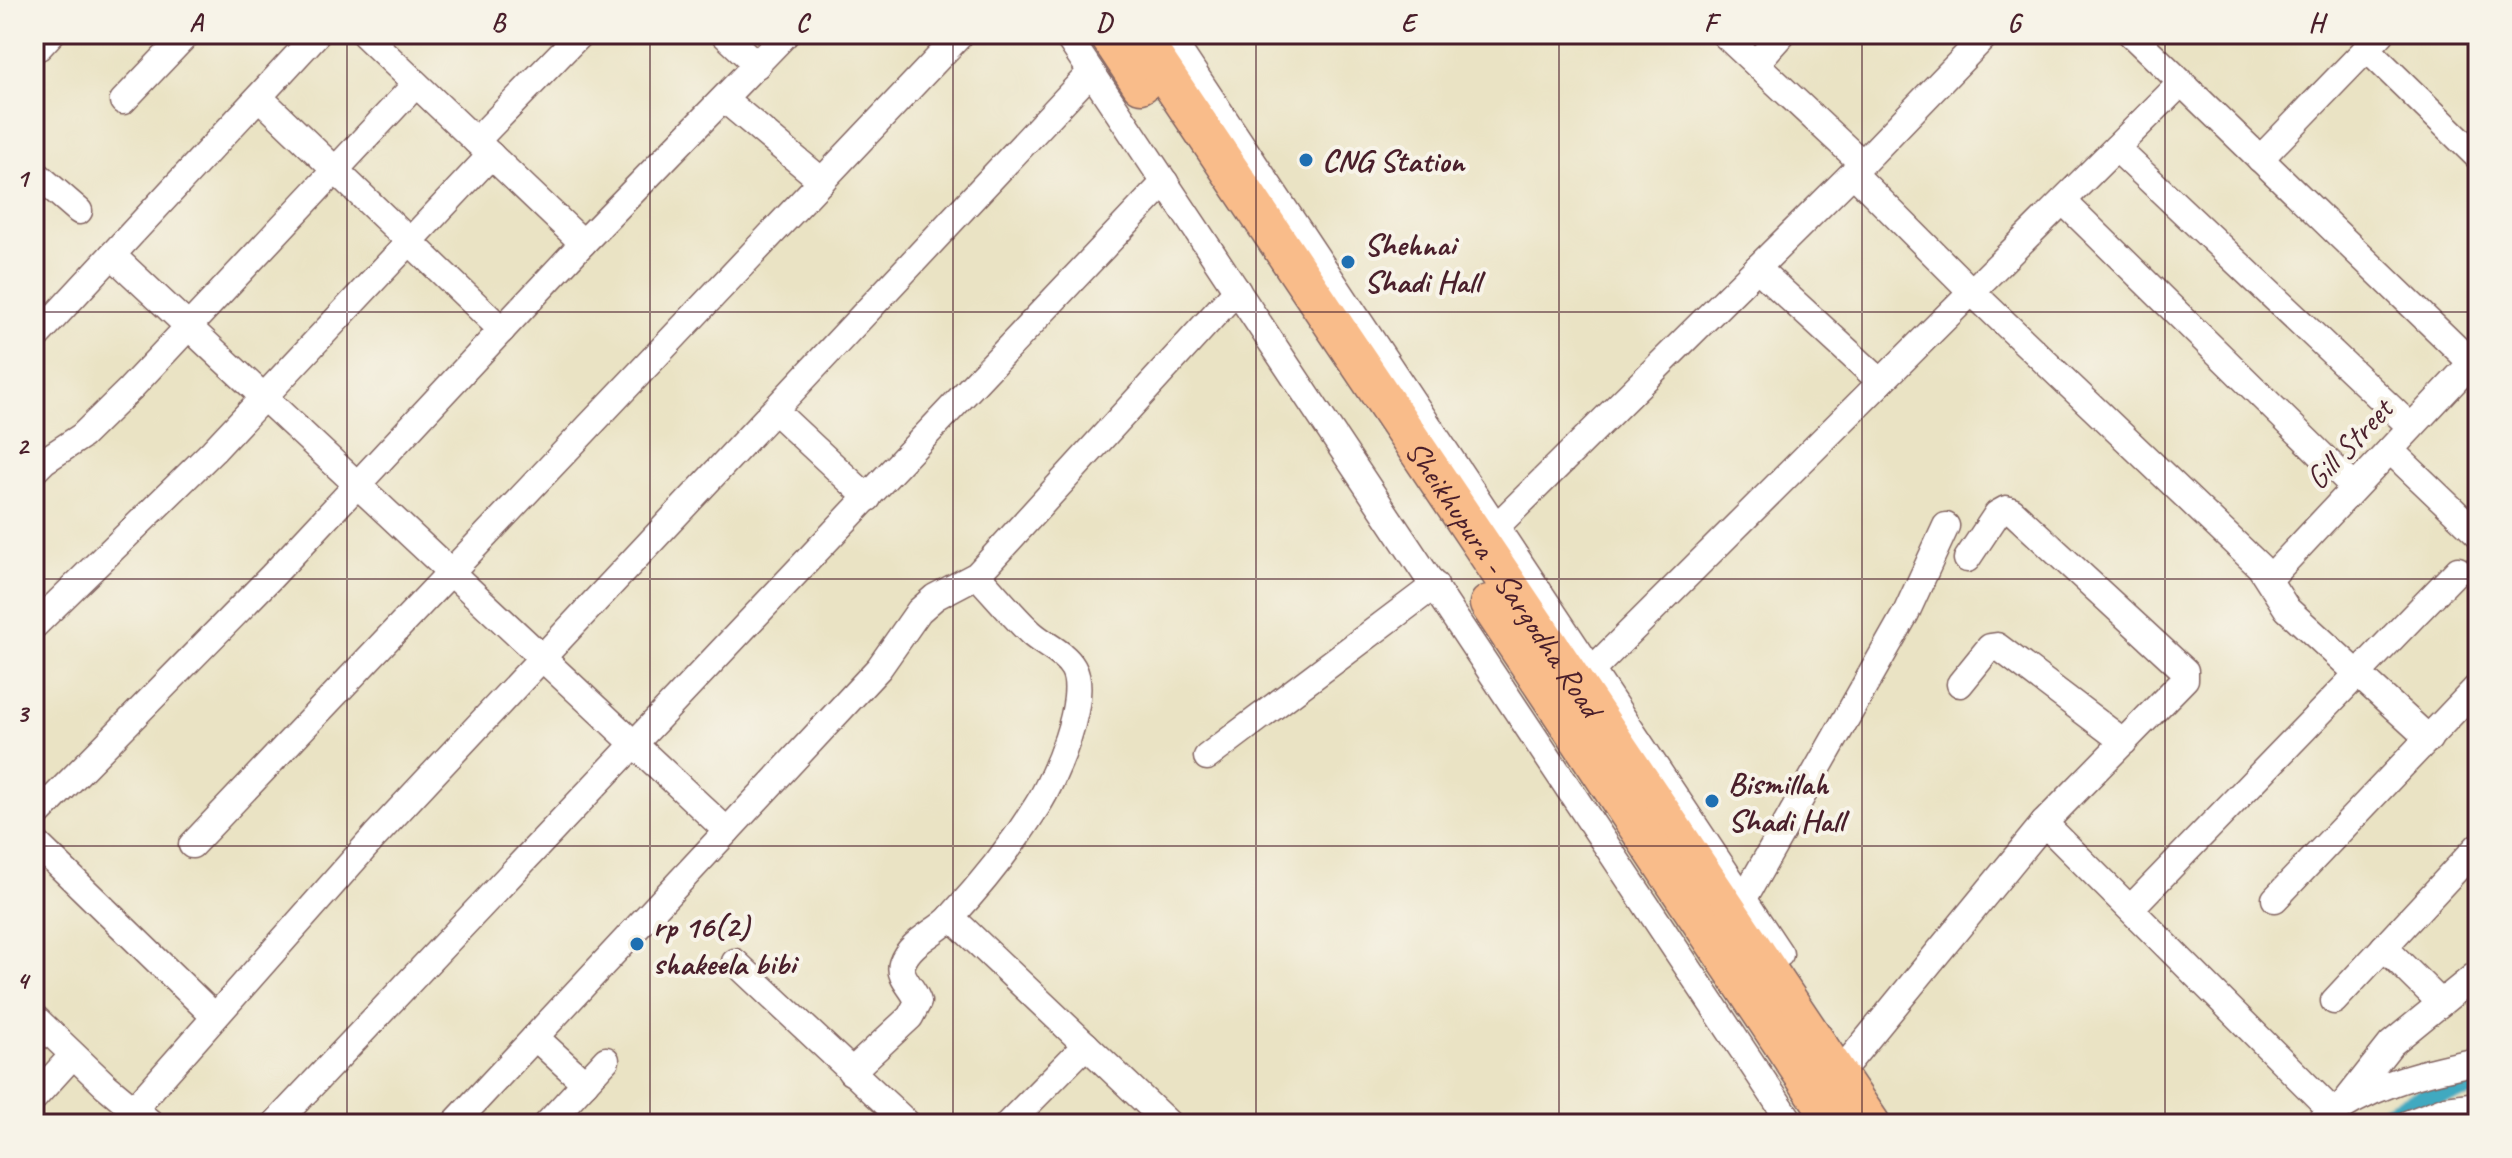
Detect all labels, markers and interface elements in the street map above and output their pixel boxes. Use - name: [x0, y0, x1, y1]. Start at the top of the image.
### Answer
- text: A: [189, 6, 204, 39]
- text: B: [491, 6, 507, 39]
- text: C: [796, 6, 812, 39]
- text: D: [1096, 6, 1114, 39]
- text: E: [1401, 6, 1419, 39]
- text: F: [1704, 6, 1722, 39]
- text: G: [2008, 6, 2024, 39]
- text: H: [2309, 6, 2329, 39]
- place label: CNG Station: [1322, 140, 1466, 181]
- marker: CNG Station: [1297, 151, 1315, 169]
- text: 1: [16, 162, 31, 195]
- place label: Shehnai Shadi Hall: [1364, 224, 1486, 302]
- marker: Shehnai Shadi Hall: [1339, 253, 1357, 271]
- street label: Gill Street: [2297, 387, 2404, 498]
- text: 2: [16, 429, 30, 462]
- street label: Sheikhupura - Sargodha Road: [1396, 432, 1615, 729]
- text: 3: [16, 697, 30, 730]
- place label: Bismillah Shadi Hall: [1728, 763, 1850, 841]
- marker: Bismillah Shadi Hall: [1703, 792, 1721, 810]
- place label: rp 16(2) shakeela bibi: [653, 906, 800, 984]
- marker: rp 16(2) shakeela bibi: [628, 935, 646, 953]
- text: 4: [16, 964, 31, 997]

